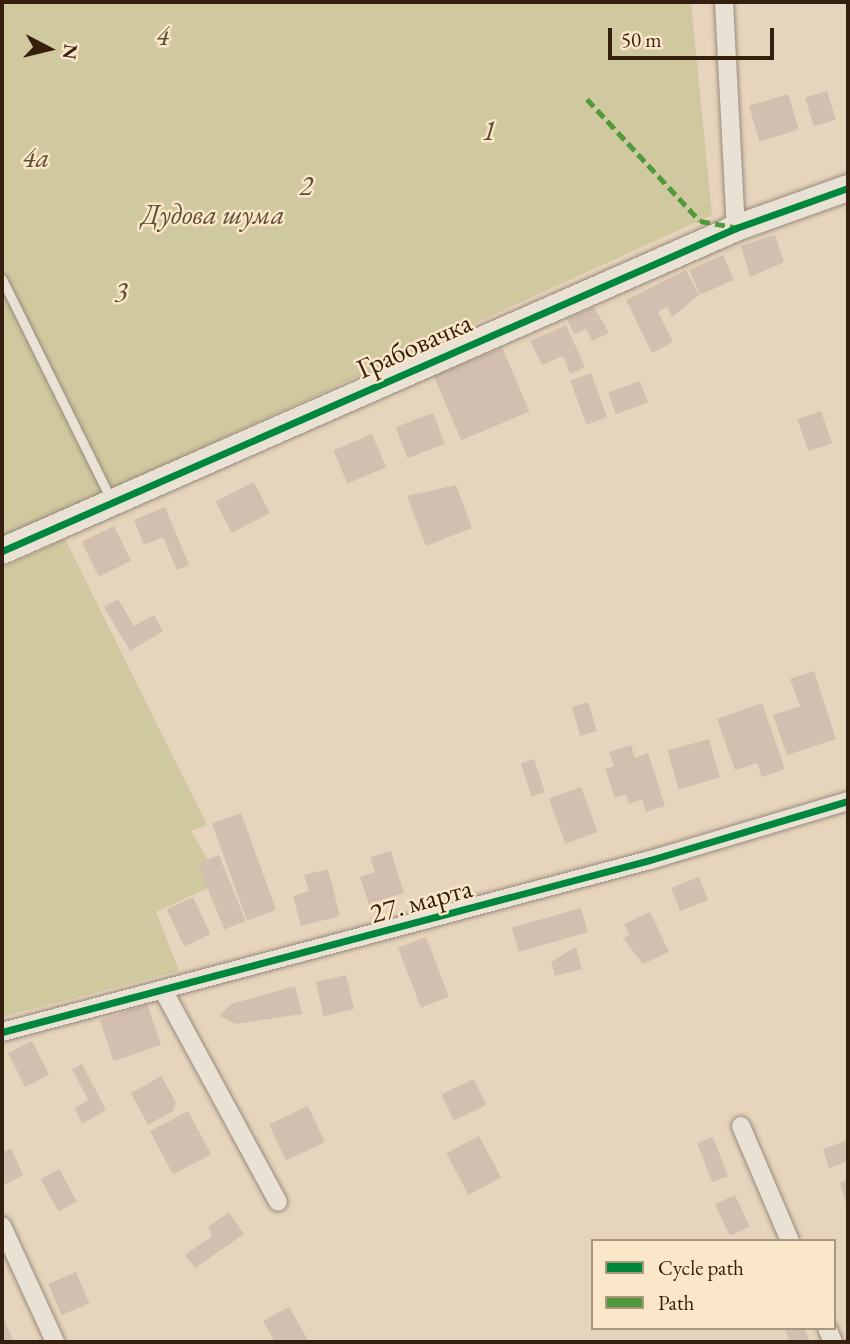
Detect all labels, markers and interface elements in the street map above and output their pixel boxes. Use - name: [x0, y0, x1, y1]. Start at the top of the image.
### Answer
- north arrow: [14, 14, 84, 84]
- scale bar: [612, 14, 778, 58]
- park label: 4: [156, 18, 170, 52]
- text: 50 m: [621, 26, 662, 53]
- text: N: [57, 42, 84, 61]
- park label: 1: [482, 113, 496, 147]
- park label: 4a: [22, 140, 50, 174]
- park label: 2: [299, 168, 313, 202]
- park label: Дудова шума: [141, 197, 285, 231]
- park label: 3: [114, 274, 128, 308]
- street label: Грабовачка: [351, 305, 477, 385]
- street label: 27. марта: [366, 870, 476, 930]
- legend: [591, 1239, 836, 1330]
- text: Cycle path: [658, 1254, 744, 1281]
- text: Path: [658, 1289, 694, 1316]

